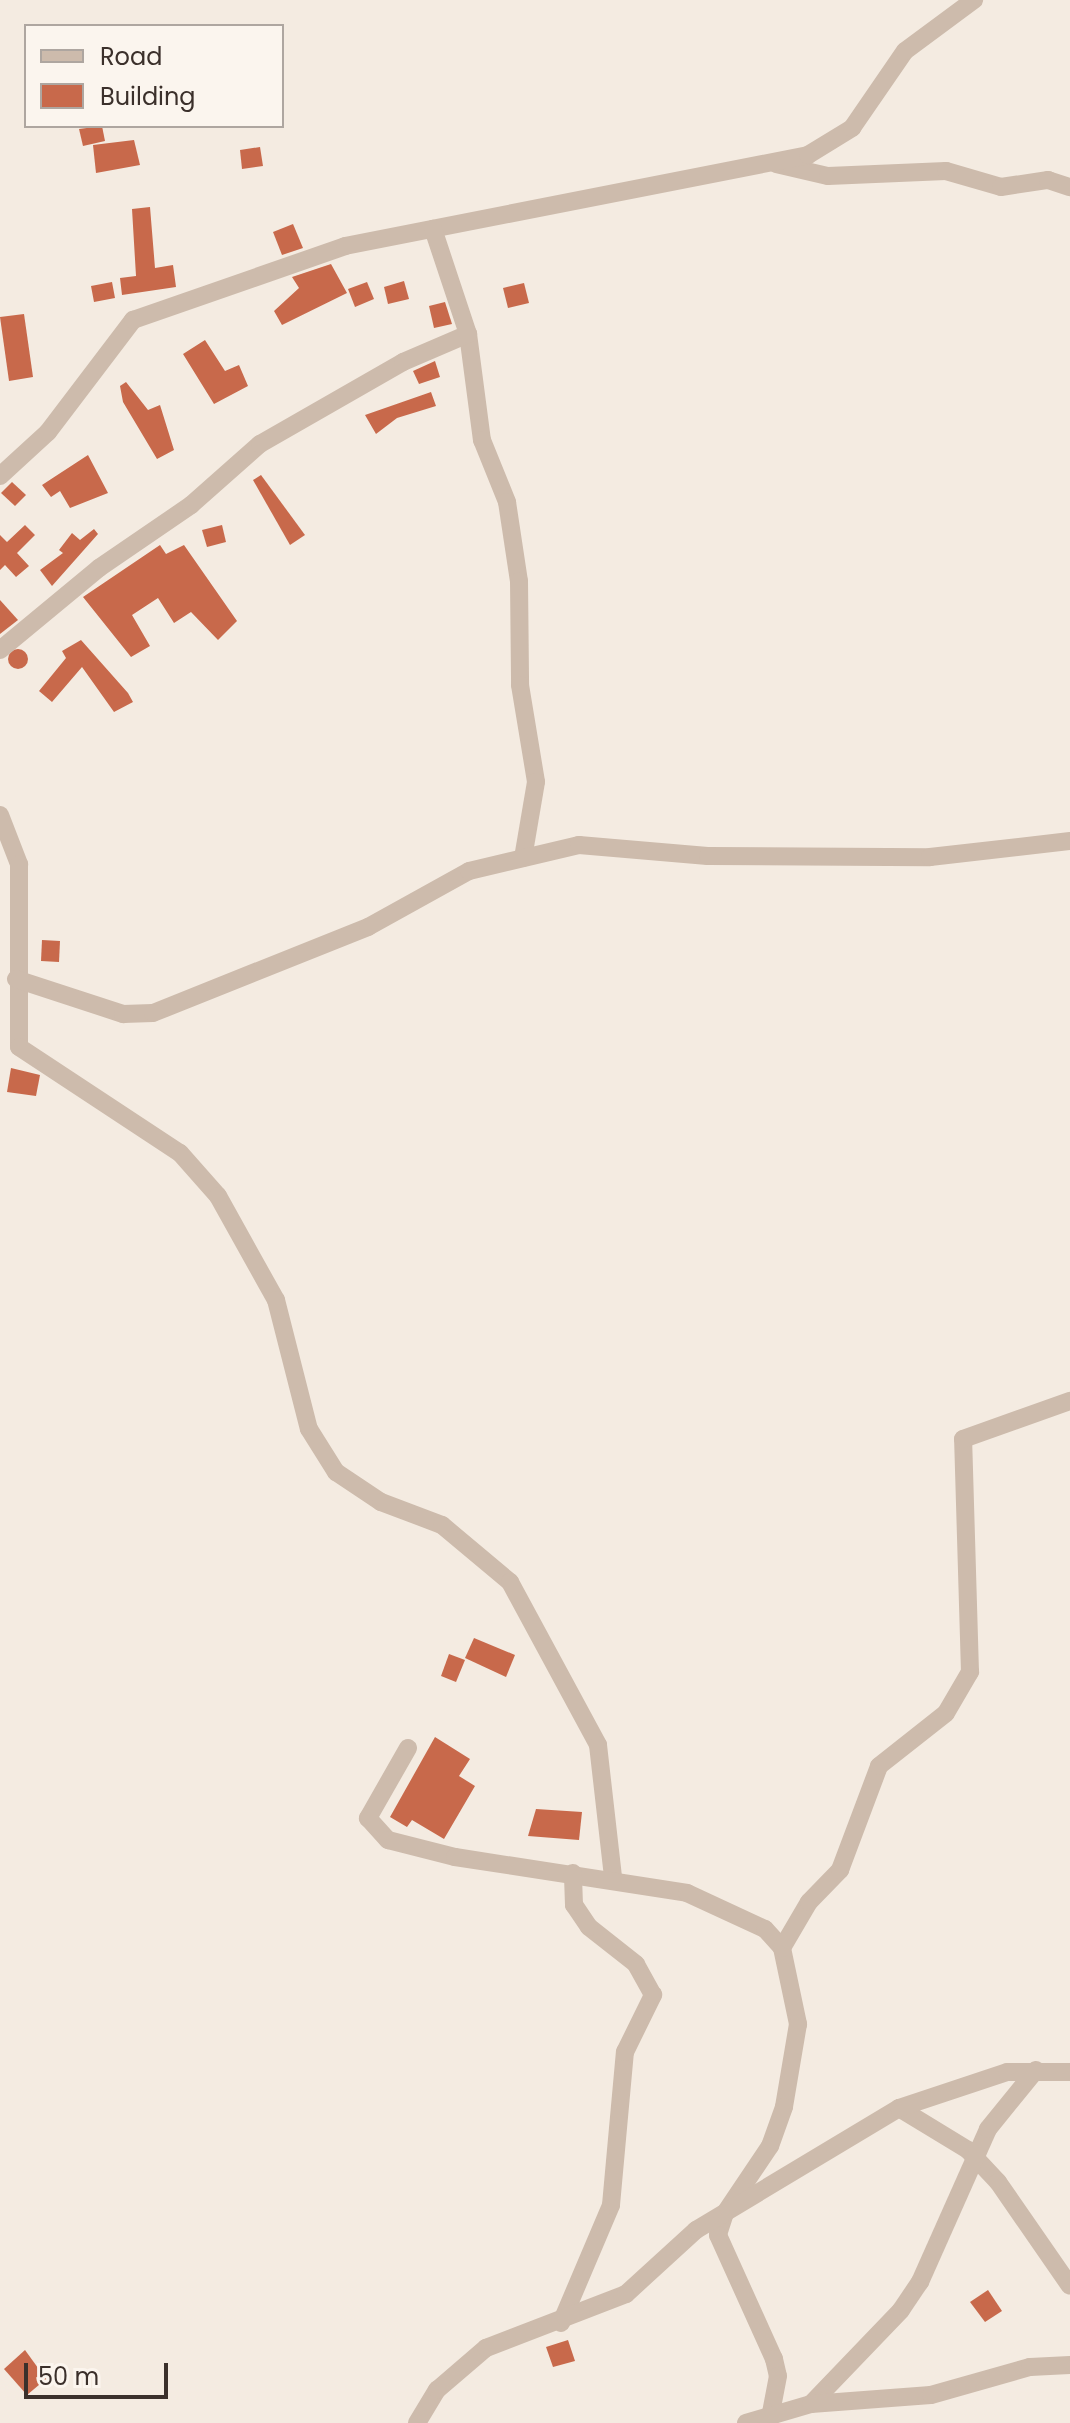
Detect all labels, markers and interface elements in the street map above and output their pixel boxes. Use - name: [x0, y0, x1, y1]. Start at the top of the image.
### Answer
- legend: [24, 24, 284, 128]
- text: Road: [100, 40, 162, 73]
- text: Building: [100, 80, 196, 113]
- scale bar: [28, 2347, 172, 2397]
- text: 50 m: [38, 2360, 99, 2393]

